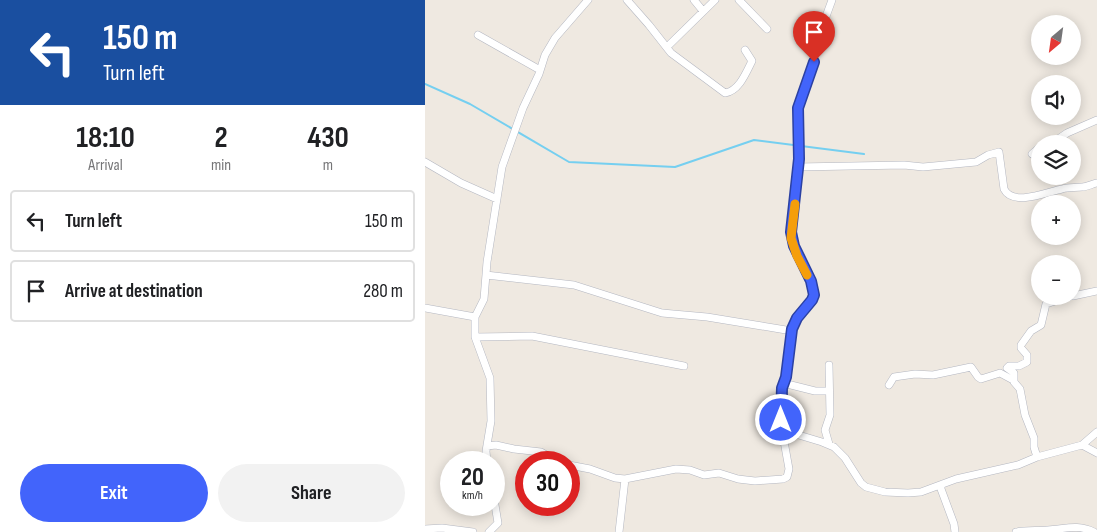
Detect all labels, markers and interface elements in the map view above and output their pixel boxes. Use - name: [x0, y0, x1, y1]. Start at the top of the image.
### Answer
- pin: [793, 11, 835, 62]
- north arrow: [1031, 15, 1081, 65]
- map controls: [1031, 15, 1081, 305]
- text: 150 m: [103, 17, 177, 60]
- icon: arrive: [800, 18, 828, 46]
- icon: left: [20, 20, 85, 85]
- text: Turn left: [103, 60, 165, 87]
- button: sound: [1031, 75, 1081, 125]
- text: 18:10: [76, 120, 135, 156]
- text: 2: [214, 120, 228, 156]
- text: 430: [307, 120, 349, 156]
- button: layers: [1031, 135, 1081, 185]
- text: Arrival: [88, 156, 123, 175]
- text: min: [211, 156, 231, 175]
- text: m: [323, 156, 333, 175]
- button: +: [1031, 195, 1081, 245]
- icon: left: [22, 207, 50, 235]
- text: Turn left: [65, 210, 122, 233]
- text: 150 m: [365, 210, 403, 233]
- button: −: [1031, 255, 1081, 305]
- icon: arrive: [22, 277, 50, 305]
- text: Arrive at destination: [65, 280, 203, 303]
- text: 280 m: [363, 280, 403, 303]
- position arrow: [754, 393, 806, 445]
- speed limit sign: 30: [515, 451, 580, 516]
- text: 20: [461, 462, 484, 493]
- button: Exit: [20, 464, 208, 522]
- button: Share: [218, 464, 405, 522]
- text: km/h: [462, 488, 483, 503]

